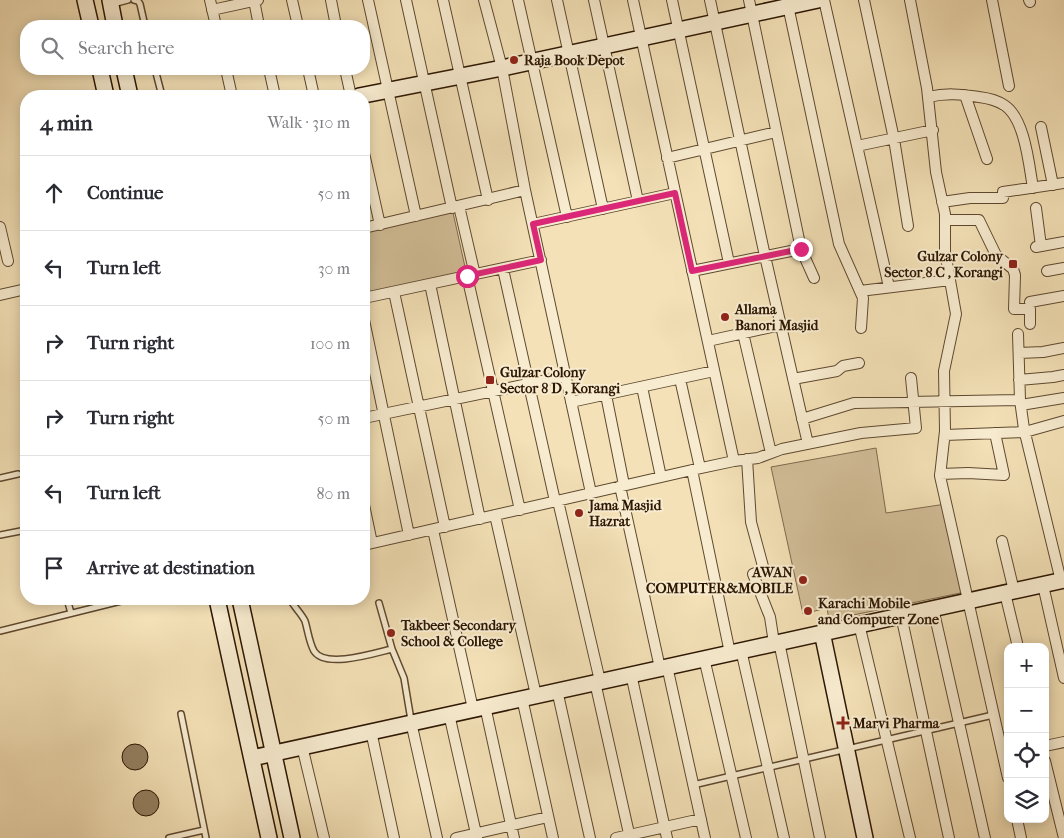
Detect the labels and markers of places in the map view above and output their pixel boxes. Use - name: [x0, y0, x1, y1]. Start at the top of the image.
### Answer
- place label: Raja Book Depot: [524, 52, 626, 69]
- marker: Raja Book Depot: [508, 54, 520, 66]
- place label: Gulzar Colony Sector 8 C , Korangi: [884, 248, 1005, 281]
- marker: Gulzar Colony Sector 8 C , Korangi: [1007, 258, 1019, 270]
- place label: Allama Banori Masjid: [734, 301, 820, 334]
- marker: Allama Banori Masjid: [719, 311, 731, 323]
- place label: Gulzar Colony Sector 8 D , Korangi: [500, 364, 621, 397]
- marker: Gulzar Colony Sector 8 D , Korangi: [484, 374, 496, 386]
- place label: Jama Masjid Hazrat: [587, 497, 663, 530]
- marker: Jama Masjid Hazrat: [573, 507, 585, 519]
- place label: AWAN COMPUTER&MOBILE: [646, 564, 793, 597]
- marker: AWAN COMPUTER&MOBILE: [797, 574, 809, 586]
- place label: Karachi Mobile and Computer Zone: [818, 595, 939, 628]
- marker: Karachi Mobile and Computer Zone: [802, 605, 814, 617]
- place label: Takbeer Secondary School & College: [400, 617, 517, 650]
- marker: Takbeer Secondary School & College: [385, 627, 397, 639]
- place label: Marvi Pharma: [852, 715, 940, 732]
- marker: Marvi Pharma: [837, 717, 849, 729]

